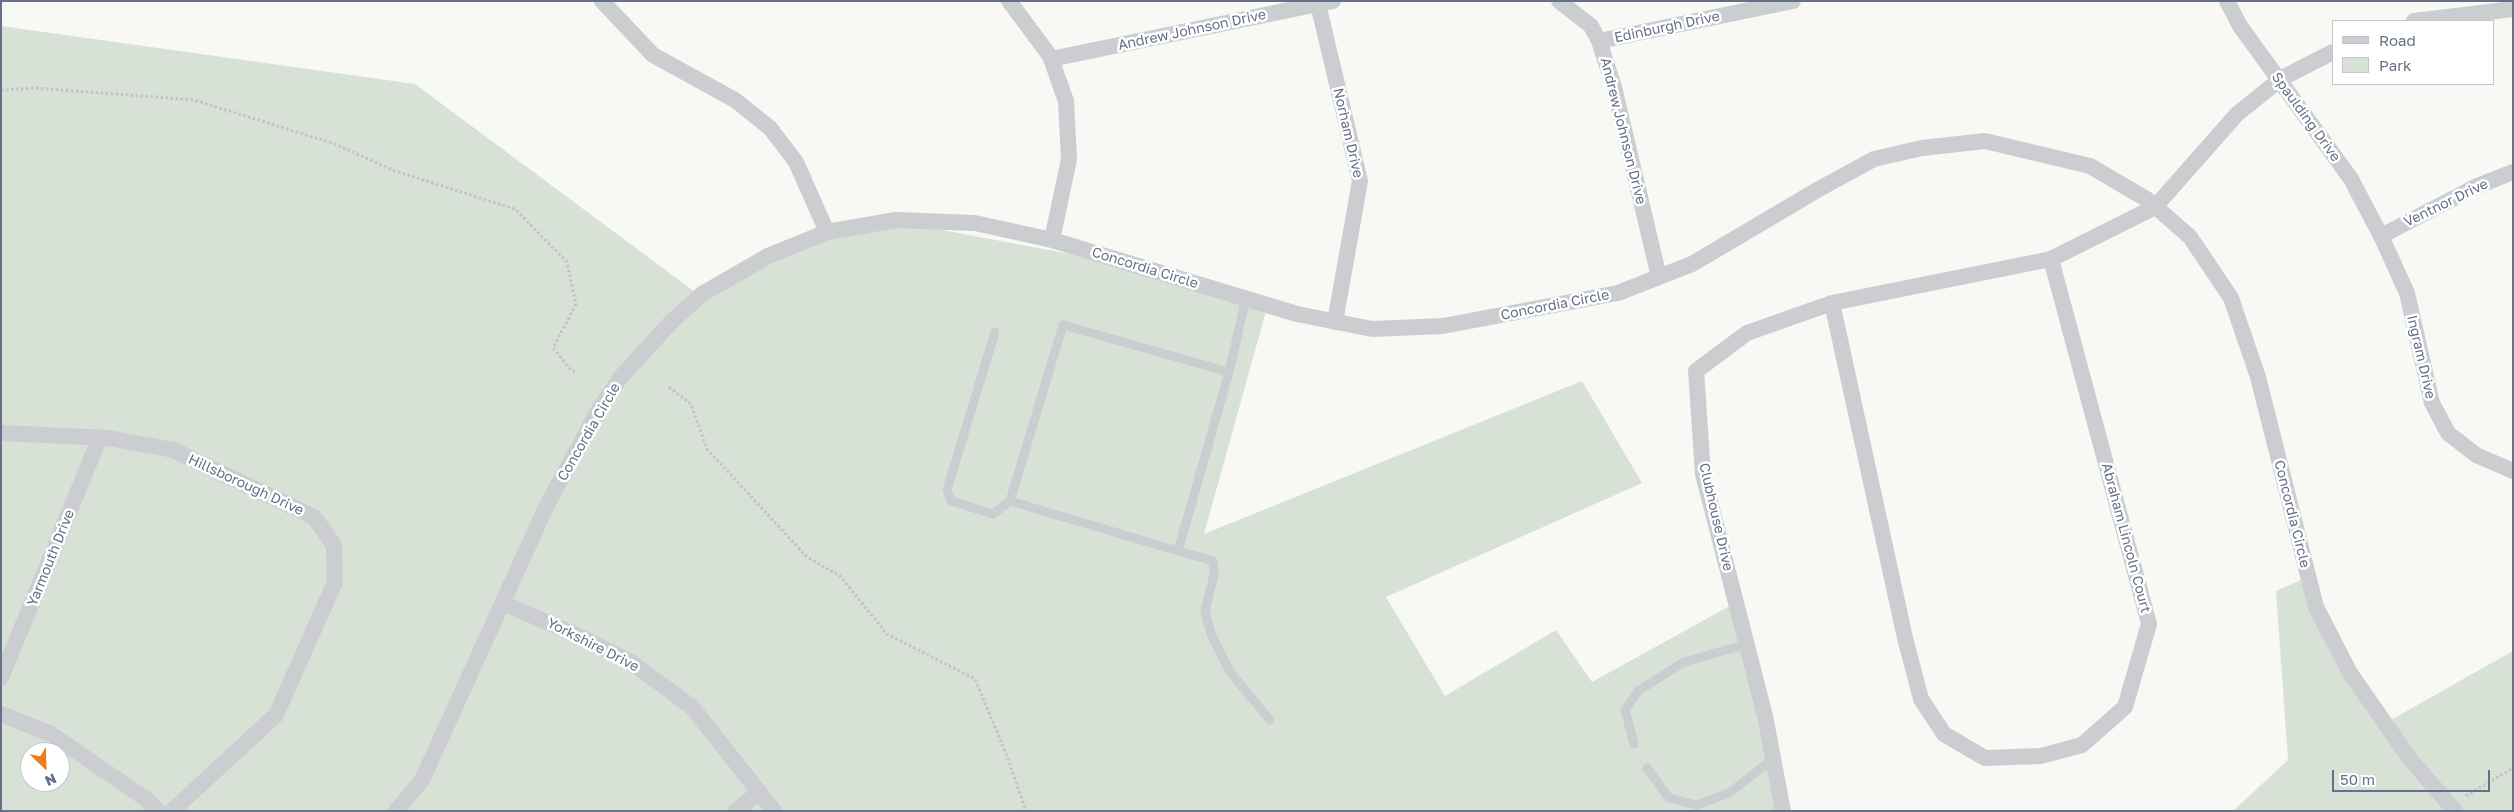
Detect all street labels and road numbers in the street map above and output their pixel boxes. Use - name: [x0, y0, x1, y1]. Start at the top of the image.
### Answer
- street label: Andrew Johnson Drive: [1117, 6, 1267, 54]
- street label: Edinburgh Drive: [1613, 8, 1721, 46]
- street label: Andrew Johnson Drive: [1597, 56, 1649, 206]
- street label: Spaulding Drive: [2268, 69, 2344, 165]
- street label: Norham Drive: [1330, 86, 1366, 180]
- street label: Ventnor Drive: [2401, 175, 2491, 231]
- street label: Concordia Circle: [1090, 244, 1200, 292]
- street label: Concordia Circle: [1499, 286, 1611, 324]
- street label: Ingram Drive: [2403, 313, 2439, 401]
- street label: Concordia Circle: [554, 380, 624, 484]
- street label: Hillsborough Drive: [186, 451, 306, 519]
- street label: Concordia Circle: [2271, 458, 2313, 570]
- street label: Clubhouse Drive: [1695, 461, 1737, 573]
- street label: Abraham Lincoln Court: [2098, 461, 2154, 615]
- street label: Yarmouth Drive: [24, 507, 78, 609]
- street label: Yorkshire Drive: [544, 615, 642, 675]

